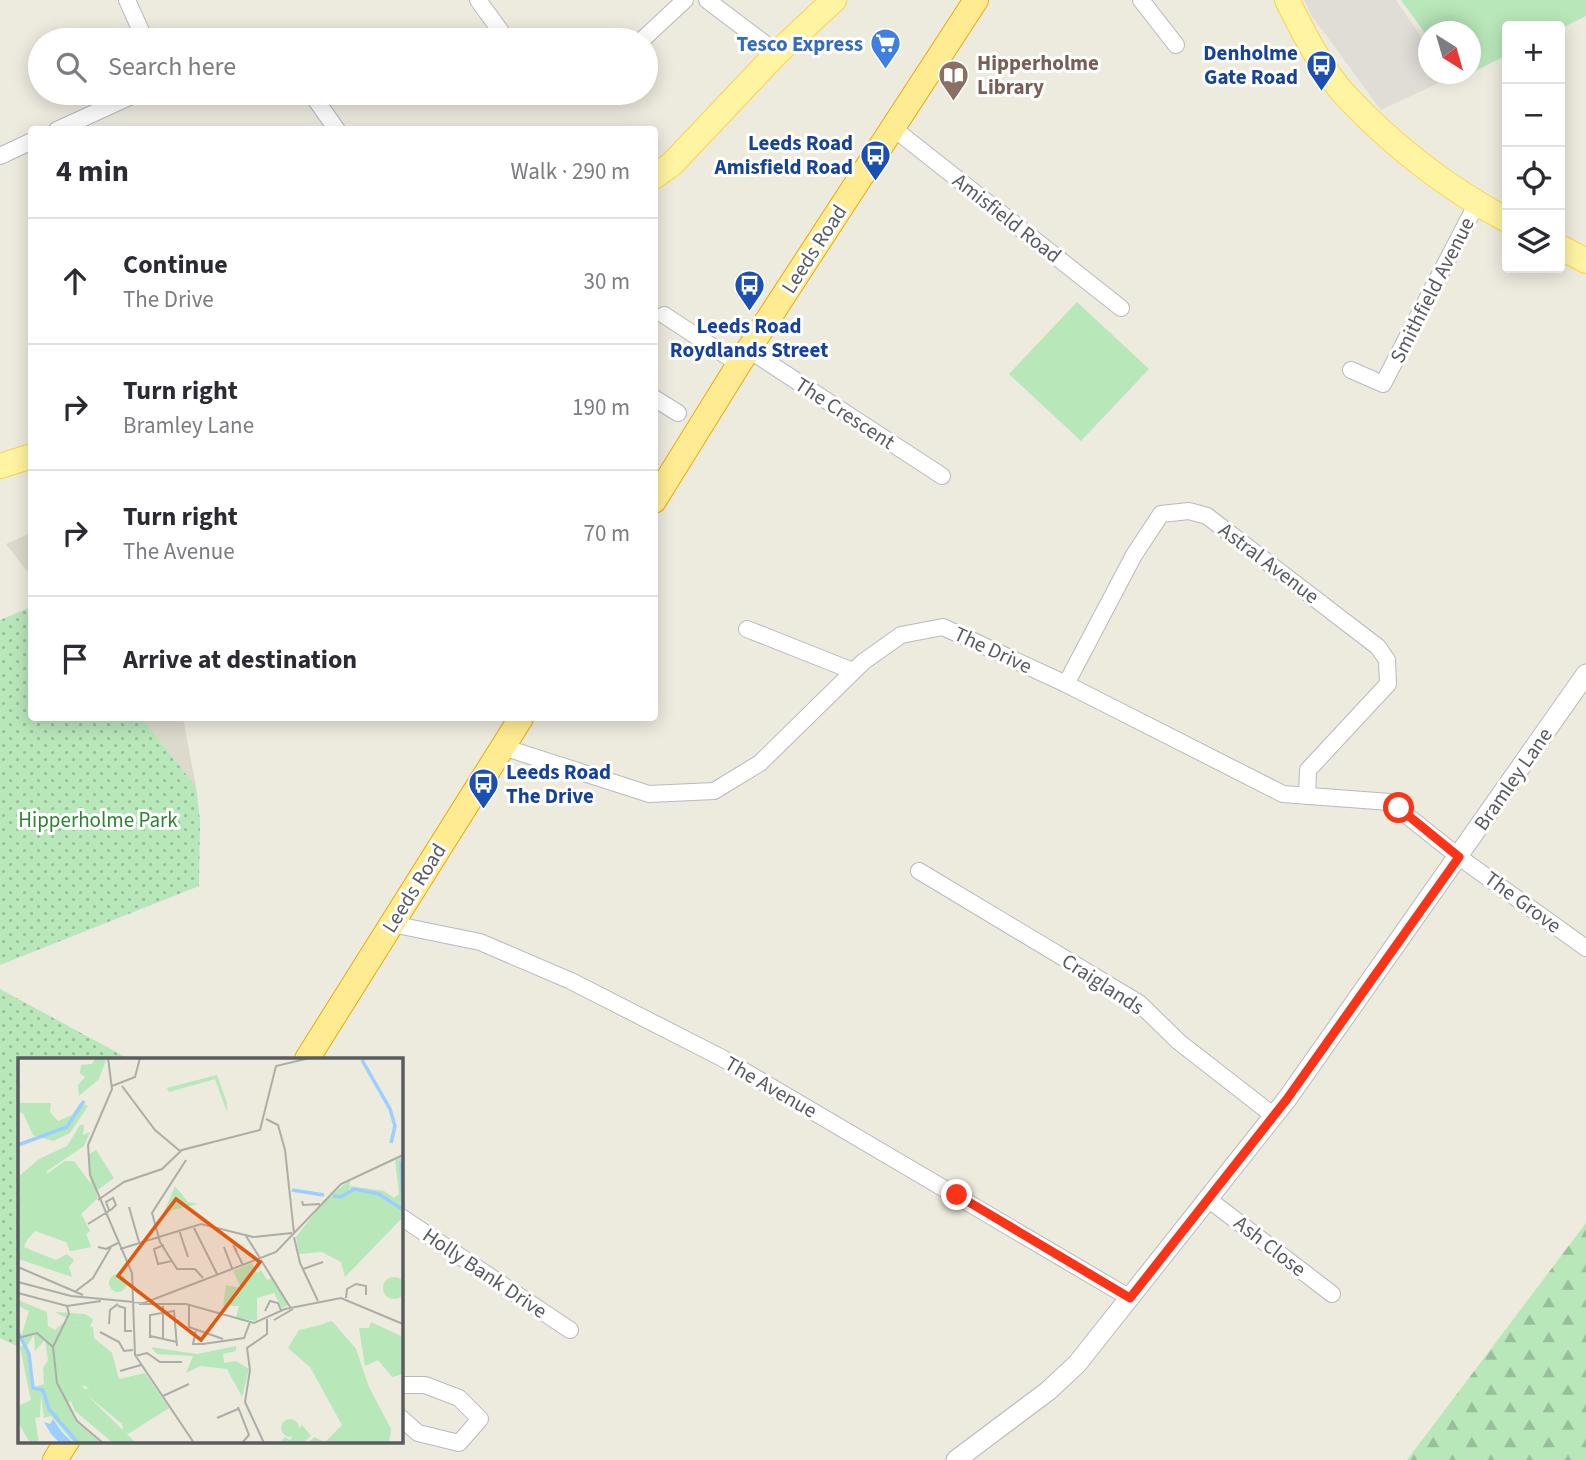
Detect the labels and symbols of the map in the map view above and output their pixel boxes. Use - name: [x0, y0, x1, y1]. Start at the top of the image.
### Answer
- north arrow: [1418, 21, 1481, 84]
- supermarket icon: Tesco Express: [869, 27, 903, 71]
- place label: Tesco Express: [737, 29, 863, 59]
- place label: Denholme Gate Road: [1203, 38, 1298, 92]
- place label: Hipperholme Library: [977, 48, 1099, 102]
- bus stop icon: Denholme Gate Road: [1304, 48, 1338, 92]
- library icon: Hipperholme Library: [937, 58, 971, 102]
- place label: Leeds Road Amisfield Road: [714, 128, 853, 182]
- bus stop icon: Leeds Road Amisfield Road: [859, 138, 893, 182]
- street label: Amisfield Road: [946, 166, 1068, 270]
- street label: Leeds Road: [774, 199, 854, 299]
- street label: Smithfield Avenue: [1382, 212, 1482, 368]
- bus stop icon: Leeds Road Roydlands Street: [732, 269, 766, 313]
- place label: Leeds Road Roydlands Street: [670, 311, 828, 365]
- street label: The Crescent: [789, 369, 901, 457]
- street label: Astral Avenue: [1212, 515, 1326, 611]
- street label: The Drive: [949, 619, 1037, 681]
- street label: Bramley Lane: [1466, 721, 1560, 837]
- place label: Leeds Road The Drive: [506, 757, 611, 811]
- bus stop icon: Leeds Road The Drive: [466, 767, 500, 811]
- route start: [1383, 792, 1414, 823]
- park label: Hipperholme Park: [18, 805, 178, 835]
- street label: Leeds Road: [375, 837, 453, 939]
- street label: The Grove: [1478, 864, 1568, 940]
- street label: Craiglands: [1056, 946, 1150, 1022]
- street label: The Avenue: [719, 1049, 823, 1125]
- inset map: [18, 1058, 402, 1442]
- route end: [941, 1179, 972, 1210]
- street label: Ash Close: [1228, 1208, 1312, 1284]
- street label: Holly Bank Drive: [417, 1220, 553, 1326]

